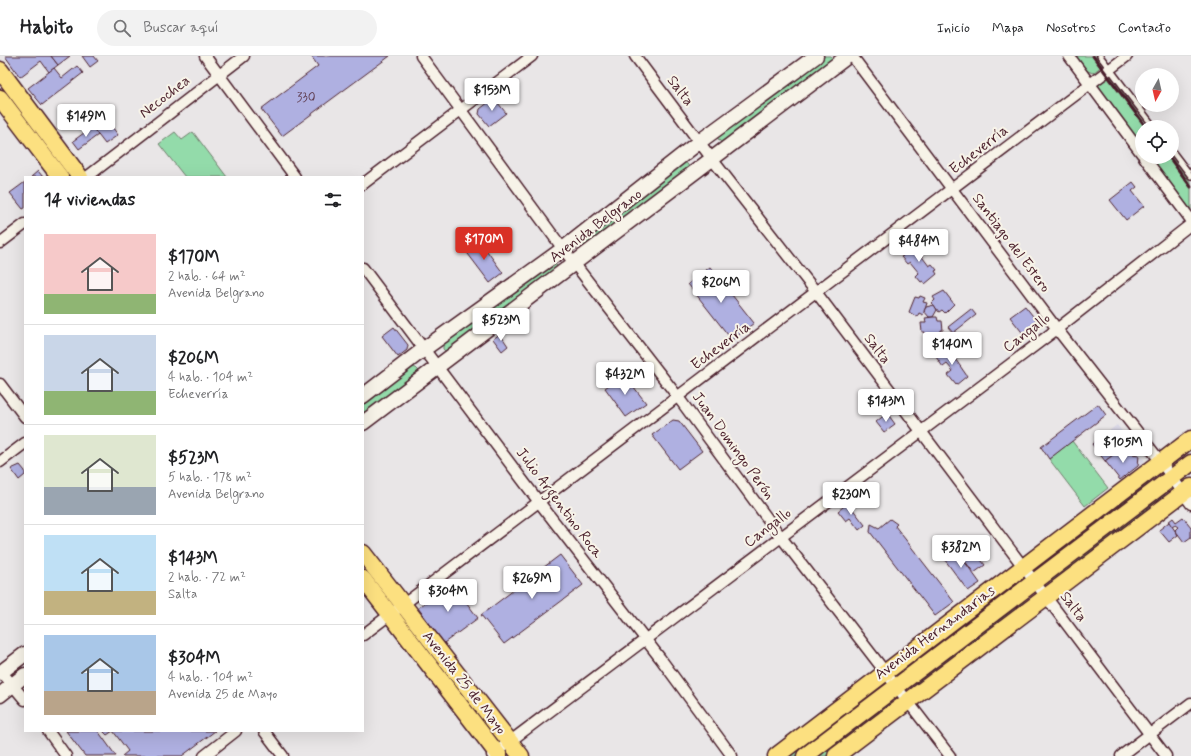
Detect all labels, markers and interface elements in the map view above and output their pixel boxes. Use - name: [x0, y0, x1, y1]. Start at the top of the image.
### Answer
- search box: [97, 10, 377, 46]
- text: Habito: [20, 15, 73, 40]
- icon: search: [111, 17, 133, 39]
- text: Buscar aquí: [143, 18, 219, 38]
- text: Inicio: [937, 19, 970, 37]
- text: Mapa: [992, 19, 1024, 37]
- text: Nosotros: [1046, 19, 1096, 37]
- text: Contacto: [1118, 19, 1171, 37]
- north arrow: [1135, 68, 1179, 112]
- map controls: [1135, 68, 1179, 164]
- street label: Necochea: [135, 71, 195, 123]
- street label: Salta: [662, 71, 698, 111]
- pin: $153M: [464, 78, 520, 112]
- text: $153M: [473, 82, 511, 99]
- house number: 330: [296, 89, 316, 106]
- pin: $149M: [58, 104, 114, 138]
- text: $149M: [66, 108, 106, 125]
- button: locate: [1135, 120, 1179, 164]
- street label: Echeverría: [945, 121, 1013, 179]
- street label: Avenida Belgrano: [546, 185, 647, 268]
- text: 14 viviendas: [44, 189, 135, 211]
- icon: filters: [322, 189, 344, 211]
- street label: Santiago del Estero: [967, 189, 1055, 297]
- pin: $170M: [456, 227, 512, 261]
- pin: $484M: [891, 229, 947, 263]
- text: $170M: [464, 231, 504, 248]
- text: $484M: [898, 233, 940, 250]
- text: $170M: [168, 246, 219, 268]
- icon: home: [76, 250, 124, 298]
- text: 2 hab. · 64 m²: [168, 268, 246, 285]
- pin: $206M: [693, 270, 749, 304]
- text: $206M: [702, 274, 741, 291]
- text: Avenida Belgrano: [168, 285, 264, 302]
- pin: $523M: [473, 308, 529, 342]
- street label: Cangallo: [999, 308, 1056, 358]
- text: $523M: [481, 312, 521, 329]
- street label: Echeverría: [687, 317, 755, 375]
- street label: Salta: [859, 329, 895, 369]
- pin: $140M: [924, 332, 980, 366]
- text: $140M: [932, 336, 972, 353]
- text: $206M: [168, 347, 219, 369]
- icon: home: [76, 351, 124, 399]
- pin: $432M: [597, 362, 653, 396]
- text: $432M: [605, 366, 645, 383]
- text: 4 hab. · 104 m²: [168, 369, 253, 386]
- text: Echeverría: [168, 386, 228, 403]
- street label: Juan Domingo Perón: [686, 388, 779, 505]
- pin: $143M: [858, 389, 914, 423]
- text: $143M: [867, 393, 905, 410]
- pin: $105M: [1095, 430, 1151, 464]
- text: $105M: [1103, 434, 1143, 451]
- street label: Julio Argentino Roca: [510, 444, 608, 564]
- text: $523M: [168, 447, 219, 469]
- icon: home: [76, 451, 124, 499]
- text: 5 hab. · 178 m²: [168, 469, 252, 486]
- pin: $230M: [823, 482, 879, 516]
- text: Avenida Belgrano: [168, 486, 264, 503]
- text: $230M: [832, 486, 870, 503]
- street label: Cangallo: [740, 503, 797, 553]
- pin: $382M: [933, 535, 989, 569]
- text: $382M: [941, 539, 981, 556]
- text: $143M: [168, 547, 218, 569]
- icon: home: [76, 551, 124, 599]
- pin: $269M: [504, 566, 560, 600]
- text: 2 hab. · 72 m²: [168, 569, 246, 586]
- text: $269M: [512, 570, 552, 587]
- pin: $304M: [420, 579, 476, 613]
- street label: Avenida Hernandarias: [871, 581, 1000, 685]
- text: $304M: [428, 583, 468, 600]
- text: Salta: [168, 586, 197, 603]
- street label: Salta: [1055, 587, 1091, 627]
- street label: Avenida 25 de Mayo: [417, 627, 511, 739]
- text: $304M: [168, 647, 220, 669]
- icon: home: [76, 651, 124, 699]
- text: 4 hab. · 104 m²: [168, 669, 253, 686]
- text: Avenida 25 de Mayo: [168, 686, 277, 703]

